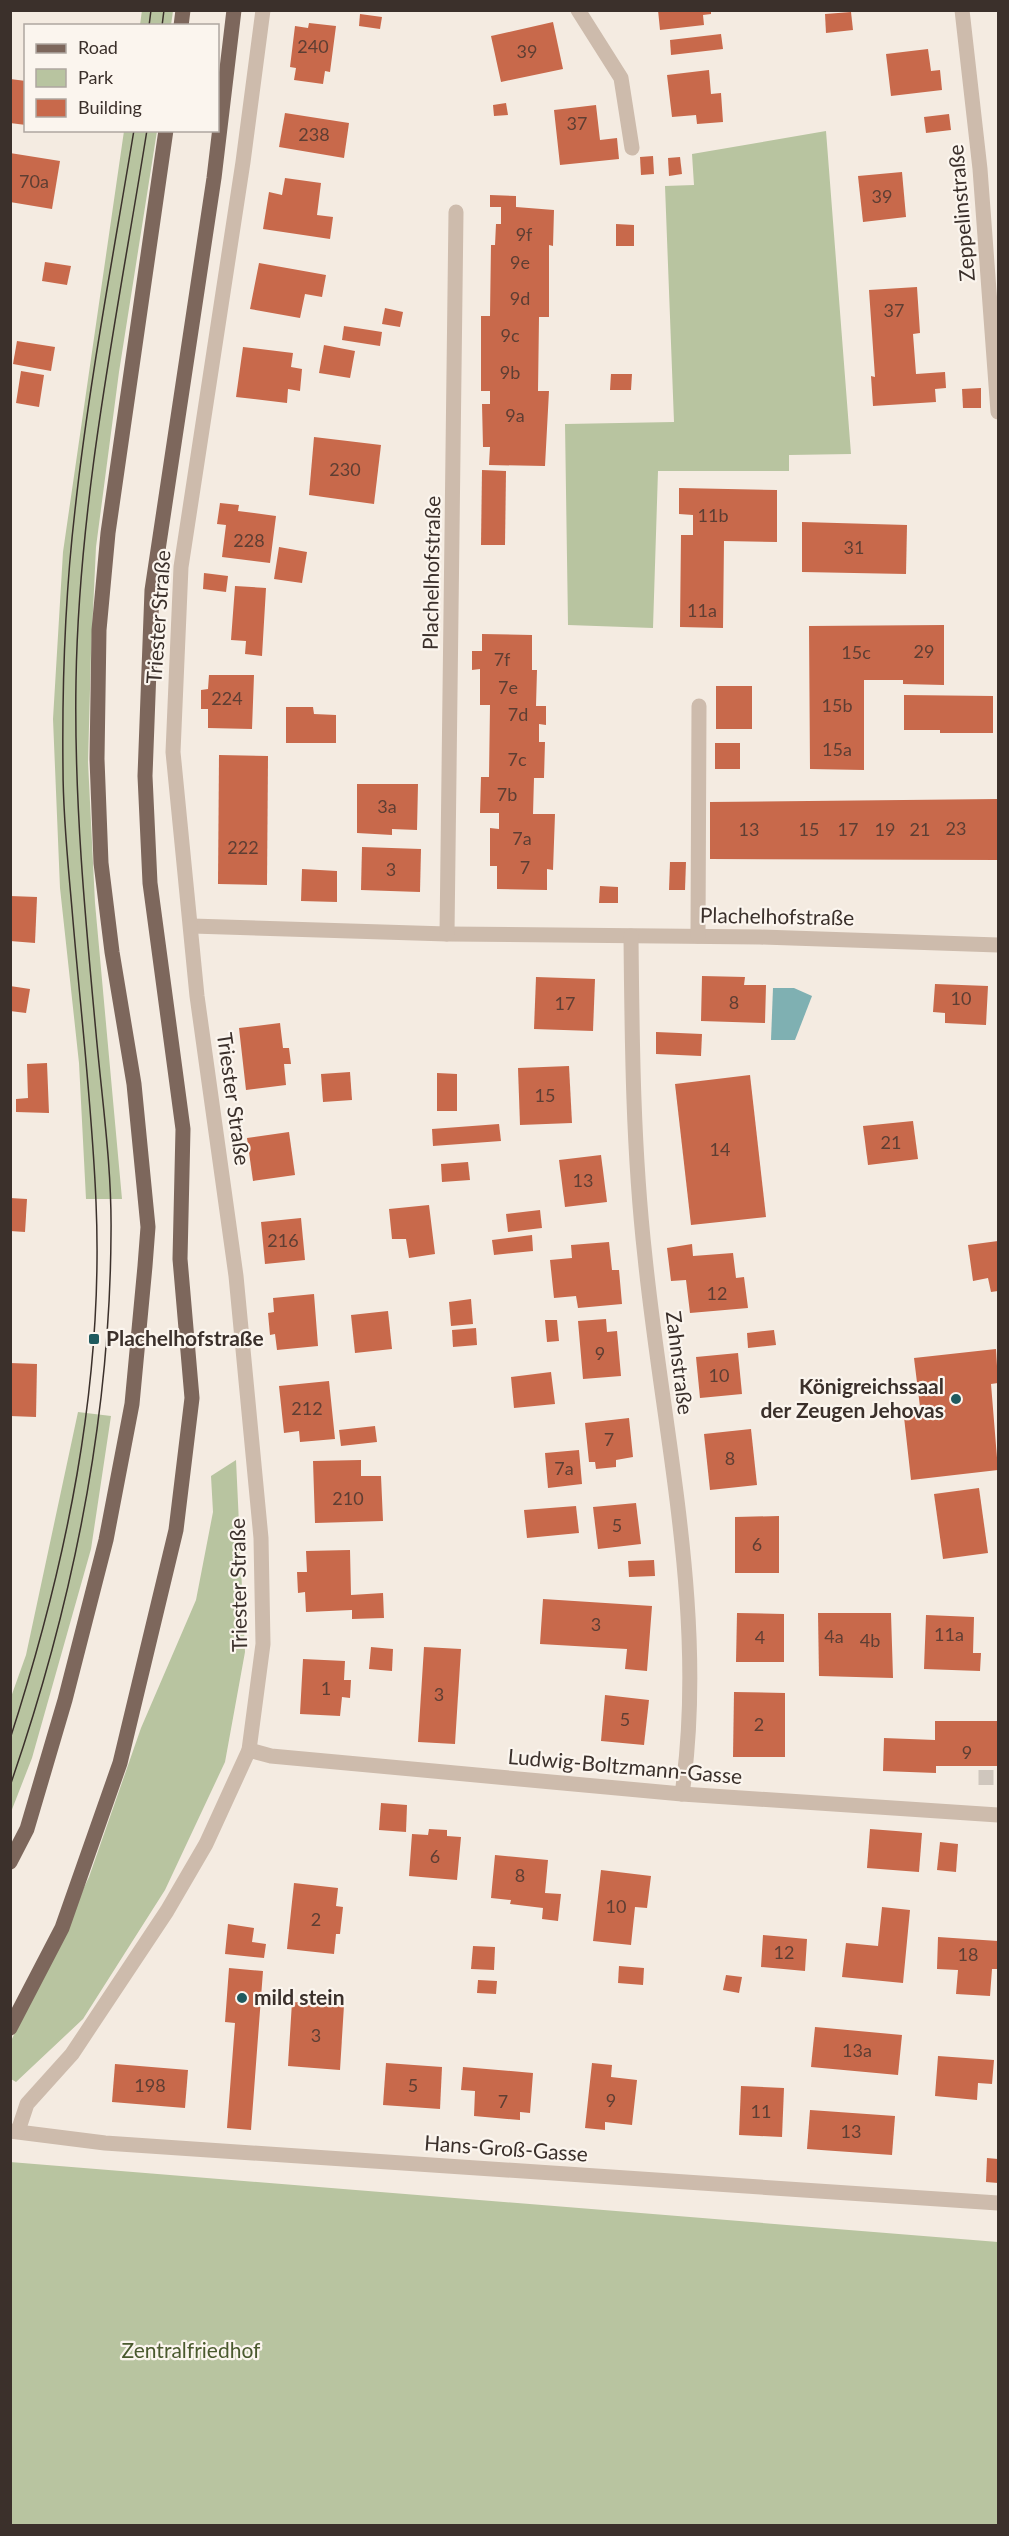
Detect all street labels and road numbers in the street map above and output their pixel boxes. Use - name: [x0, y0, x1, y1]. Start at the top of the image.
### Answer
- street label: Zeppelinstraße: [942, 144, 979, 283]
- street label: Plachelhofstraße: [417, 496, 444, 650]
- street label: Triester Straße: [140, 549, 175, 684]
- street label: Plachelhofstraße: [700, 902, 854, 929]
- street label: Triester Straße: [213, 1031, 256, 1167]
- street label: Zahnstraße: [662, 1310, 699, 1416]
- street label: Triester Straße: [224, 1518, 251, 1652]
- street label: Ludwig-Boltzmann-Gasse: [507, 1743, 743, 1788]
- street label: Hans-Groß-Gasse: [423, 2129, 589, 2166]

